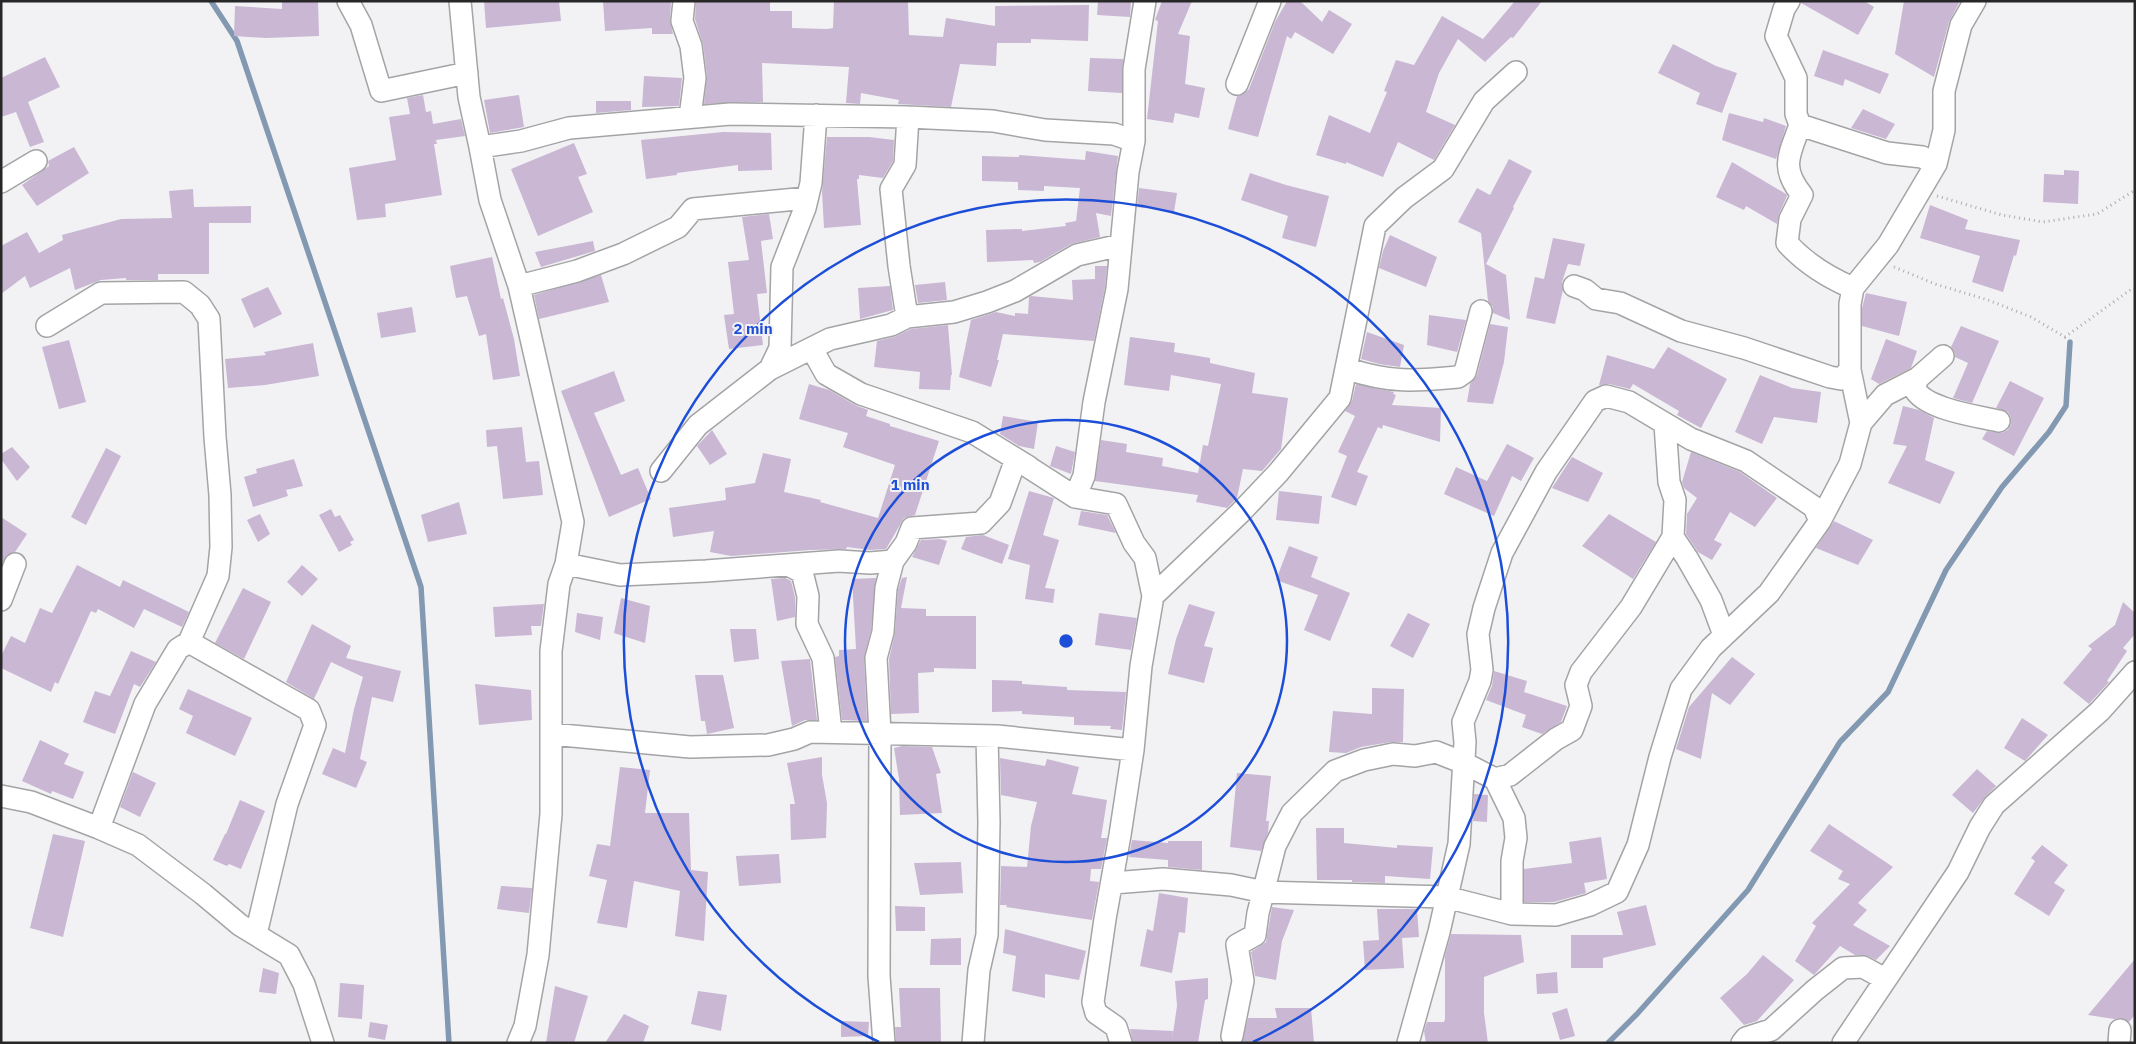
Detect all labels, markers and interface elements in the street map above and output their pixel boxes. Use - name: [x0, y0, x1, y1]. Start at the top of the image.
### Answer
- text: 2 min: [733, 319, 773, 338]
- text: 1 min: [890, 475, 930, 494]
- centre of rings: [1057, 632, 1075, 650]

